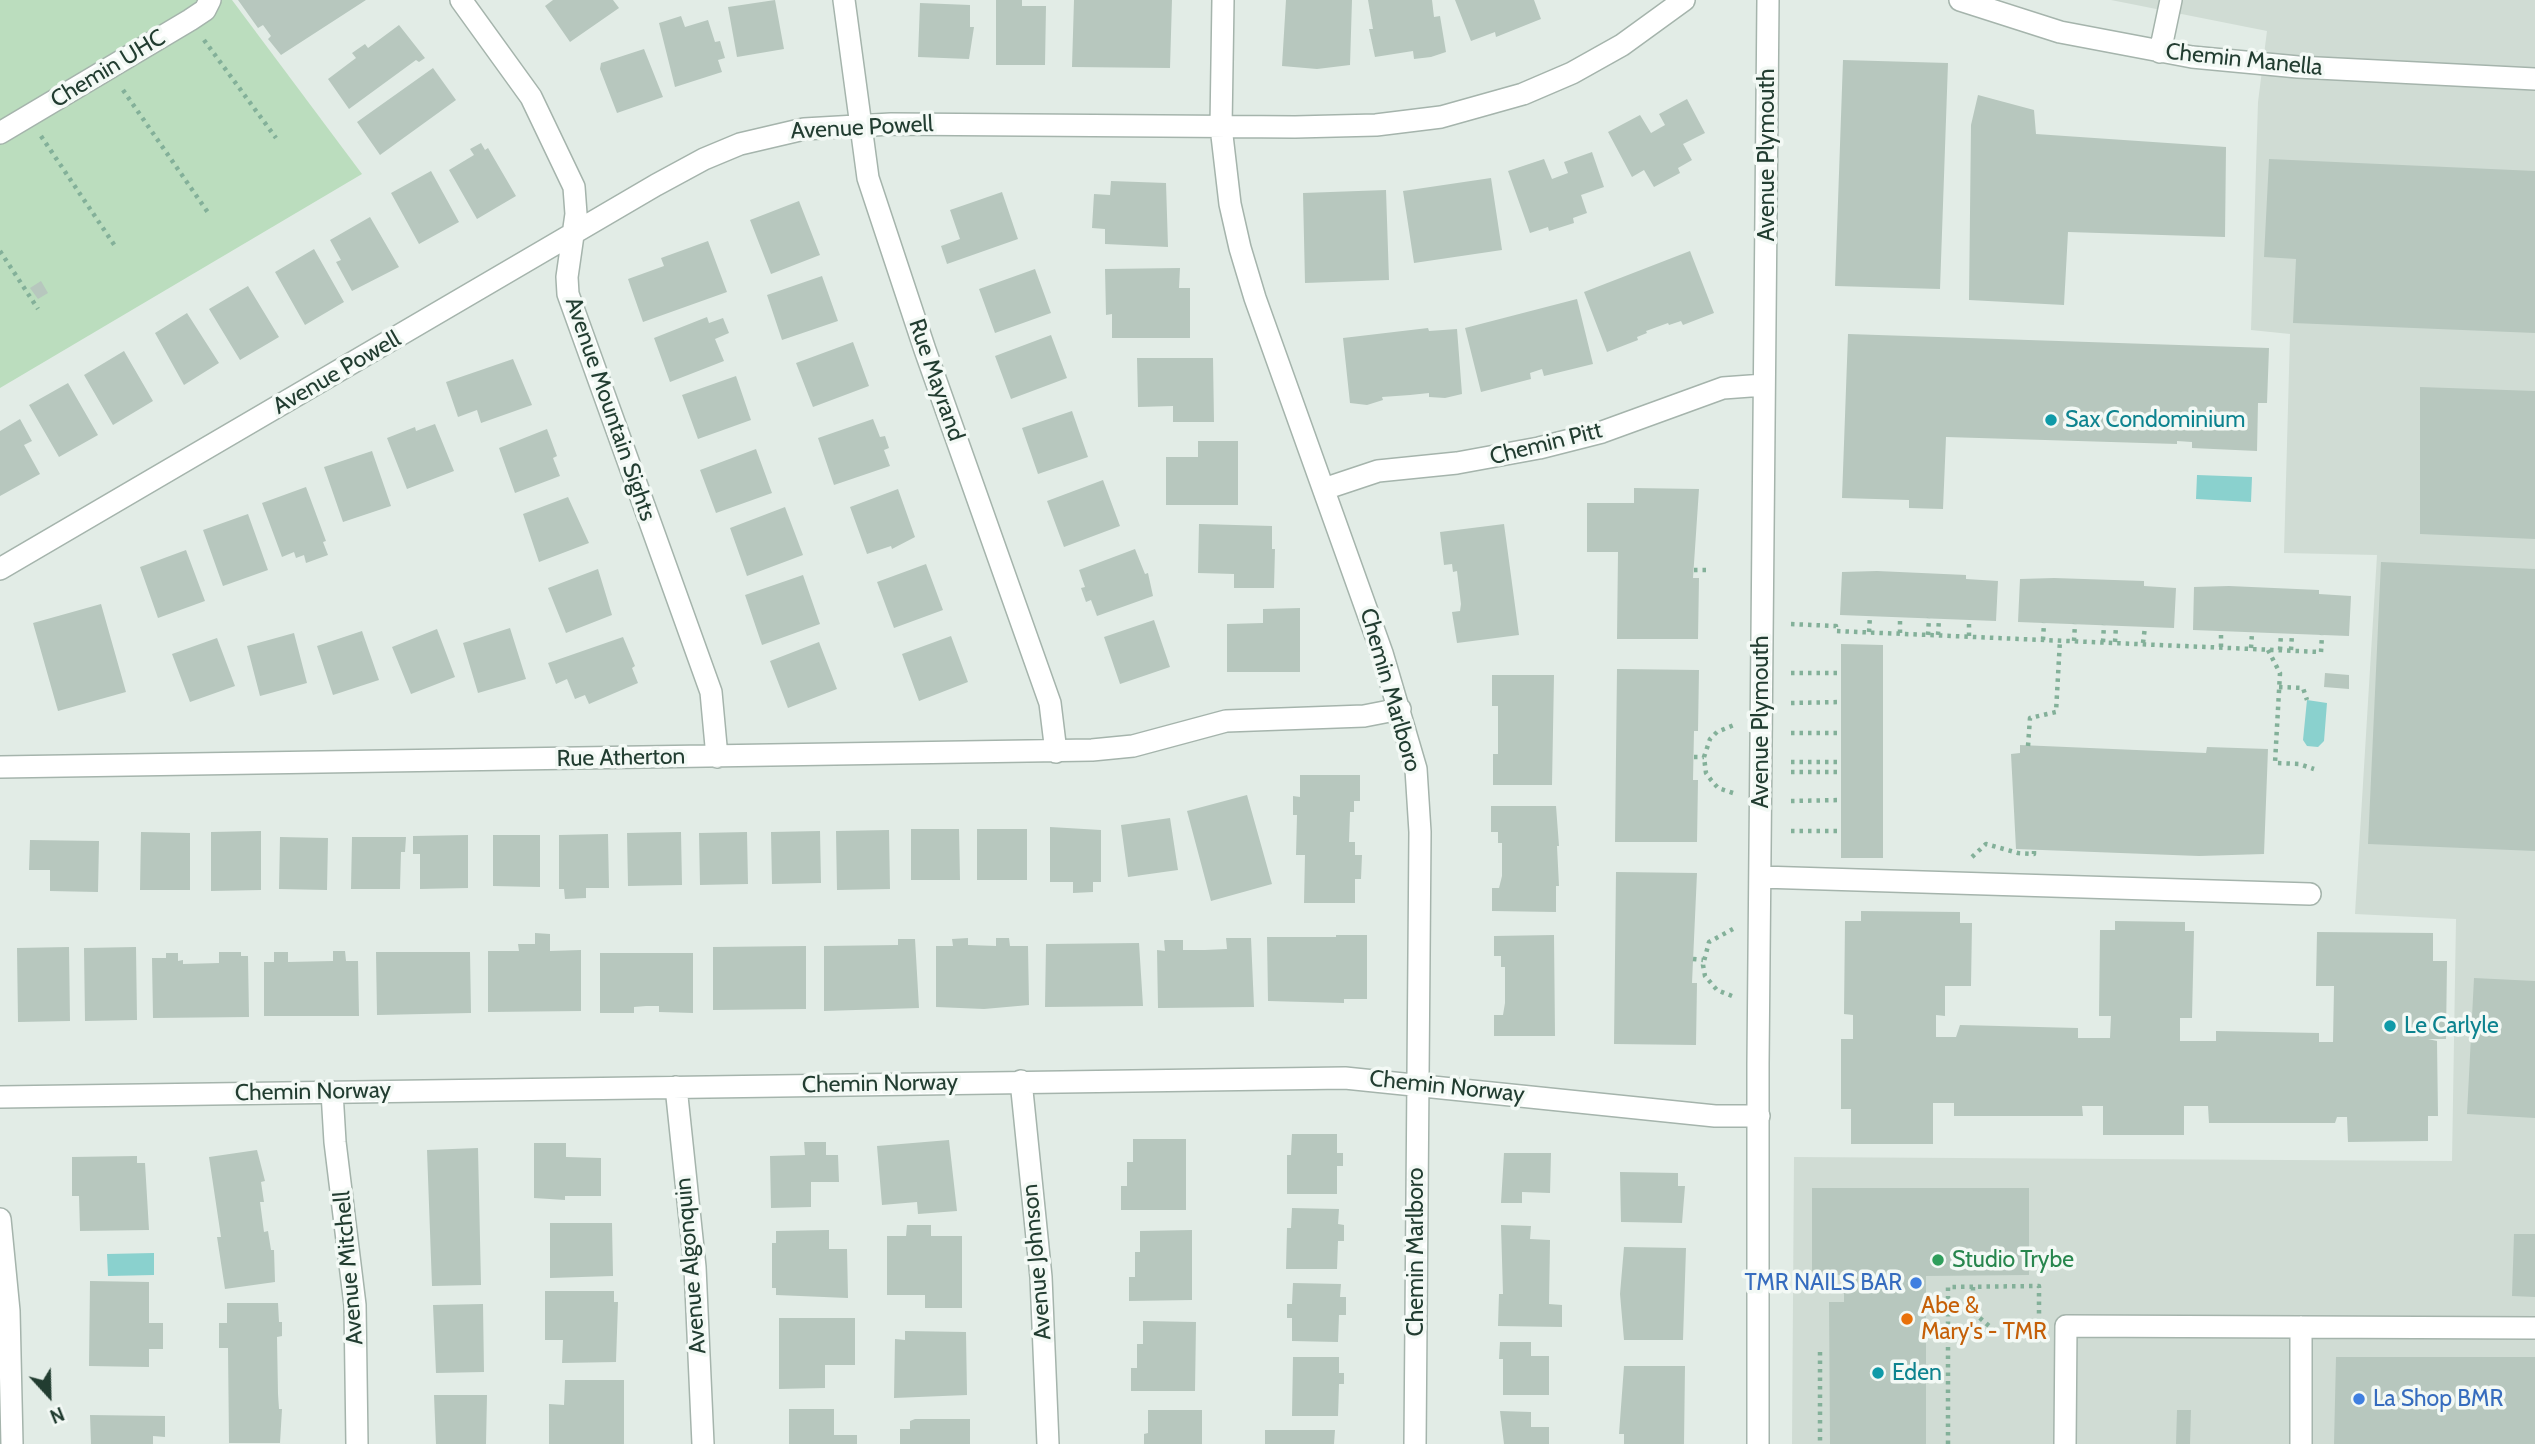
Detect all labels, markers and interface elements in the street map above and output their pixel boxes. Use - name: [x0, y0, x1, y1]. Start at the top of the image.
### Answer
- street label: Chemin UHC: [46, 24, 170, 114]
- street label: Chemin Manella: [2164, 38, 2324, 82]
- street label: Avenue Plymouth: [1753, 68, 1781, 242]
- street label: Avenue Powell: [790, 110, 934, 146]
- street label: Avenue Mountain Sights: [559, 294, 661, 524]
- street label: Rue Mayrand: [902, 315, 970, 445]
- street label: Avenue Powell: [268, 325, 406, 421]
- place label: Sax Condominium: [2065, 406, 2245, 434]
- marker: Sax Condominium: [2043, 412, 2059, 428]
- street label: Chemin Pitt: [1487, 417, 1605, 471]
- street label: Chemin Marlboro: [1353, 605, 1427, 775]
- street label: Avenue Plymouth: [1747, 635, 1775, 809]
- street label: Rue Atherton: [556, 743, 686, 773]
- place label: Le Carlyle: [2404, 1012, 2499, 1040]
- marker: Le Carlyle: [2382, 1018, 2398, 1034]
- street label: Chemin Norway: [1368, 1065, 1526, 1109]
- street label: Chemin Norway: [802, 1069, 958, 1099]
- street label: Chemin Norway: [235, 1077, 391, 1107]
- street label: Chemin Marlboro: [1402, 1168, 1430, 1336]
- street label: Avenue Algonquin: [670, 1177, 712, 1355]
- street label: Avenue Johnson: [1016, 1183, 1058, 1341]
- street label: Avenue Mitchell: [329, 1190, 369, 1346]
- place label: Studio Trybe: [1952, 1246, 2074, 1274]
- marker: Studio Trybe: [1930, 1252, 1946, 1268]
- place label: TMR NAILS BAR: [1745, 1269, 1902, 1297]
- marker: TMR NAILS BAR: [1908, 1275, 1924, 1291]
- place label: Abe & Mary's - TMR: [1921, 1292, 2047, 1346]
- marker: Abe & Mary's - TMR: [1899, 1311, 1915, 1327]
- place label: Eden: [1892, 1359, 1942, 1387]
- north arrow: [14, 1360, 84, 1430]
- marker: Eden: [1870, 1365, 1886, 1381]
- place label: La Shop BMR: [2373, 1385, 2503, 1413]
- marker: La Shop BMR: [2351, 1391, 2367, 1407]
- text: N: [47, 1402, 68, 1428]

